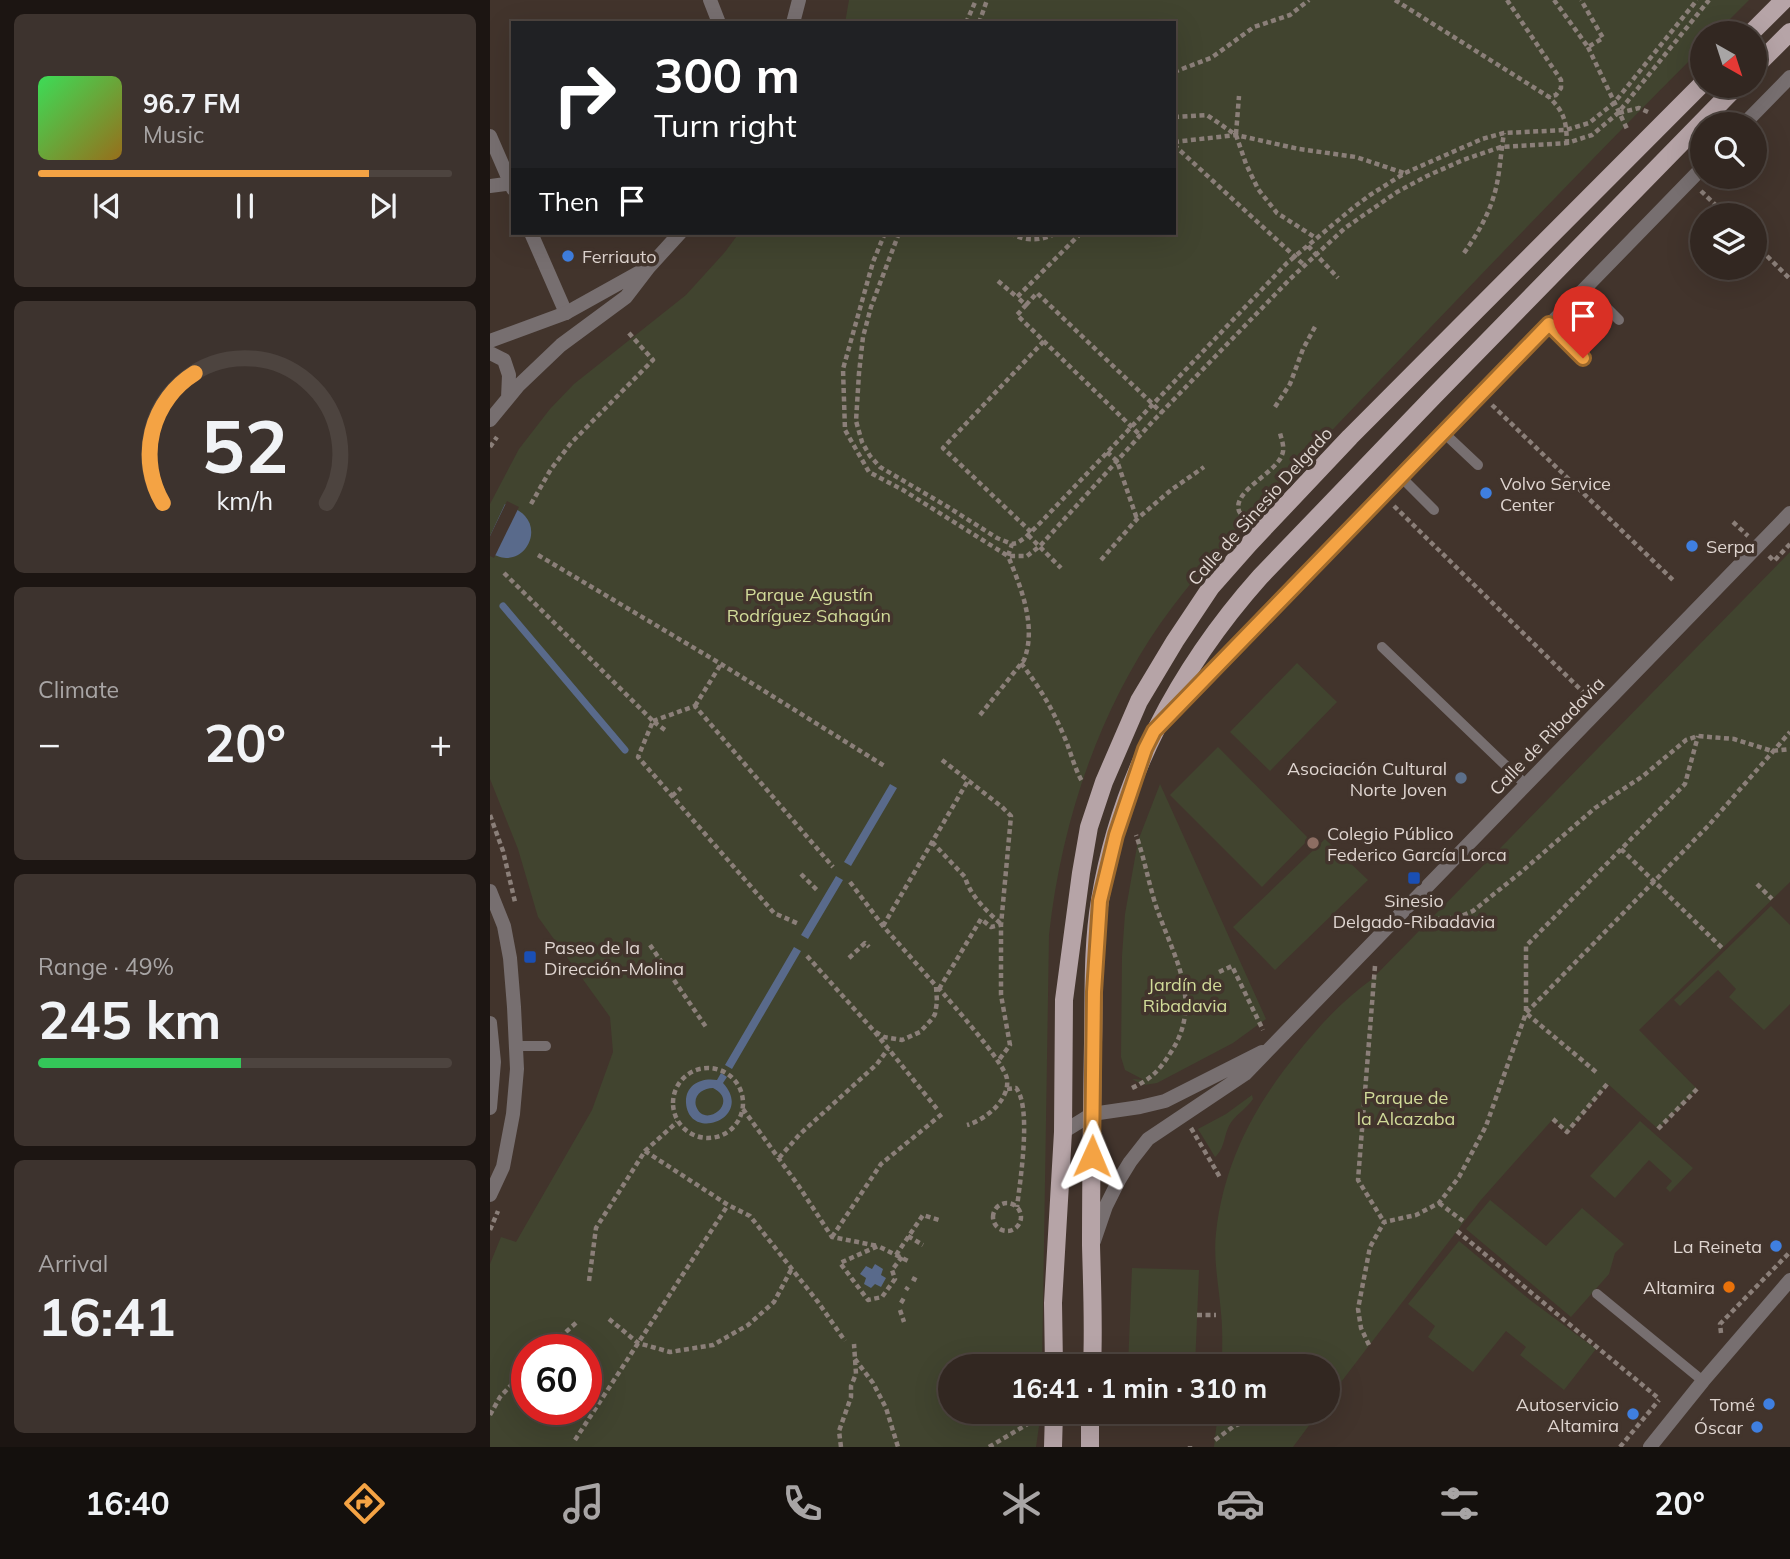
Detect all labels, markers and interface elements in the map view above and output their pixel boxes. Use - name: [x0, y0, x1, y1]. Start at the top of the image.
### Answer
- north arrow: [1690, 21, 1768, 98]
- map controls: [1690, 21, 1767, 280]
- text: 300 m: [654, 44, 800, 105]
- icon: right: [539, 49, 630, 140]
- text: 96.7 FM: [143, 87, 241, 120]
- text: Turn right: [654, 105, 797, 145]
- button: search: [1690, 112, 1767, 189]
- text: Music: [143, 120, 204, 149]
- icon: arrive: [613, 182, 651, 220]
- text: Then: [539, 185, 599, 218]
- icon: previous: [88, 187, 126, 225]
- icon: pause: [226, 187, 264, 225]
- icon: next: [364, 187, 402, 225]
- button: layers: [1690, 203, 1767, 280]
- place label: Ferriauto: [582, 245, 657, 268]
- marker: Ferriauto: [560, 248, 576, 264]
- pin: [1553, 286, 1613, 358]
- icon: arrive: [1564, 297, 1602, 335]
- text: 52: [201, 400, 289, 491]
- street label: Calle de Sinesio Delgado: [1183, 422, 1337, 590]
- place label: Volvo Service Center: [1500, 472, 1611, 516]
- text: km/h: [217, 485, 273, 516]
- marker: Volvo Service Center: [1478, 485, 1494, 501]
- place label: Serpa: [1706, 535, 1755, 558]
- marker: Serpa: [1684, 538, 1700, 554]
- park label: Parque Agustín Rodríguez Sahagún: [727, 583, 891, 627]
- street label: Calle de Ribadavia: [1485, 672, 1609, 800]
- text: Climate: [38, 675, 119, 704]
- text: 20°: [204, 710, 286, 775]
- text: −: [38, 719, 61, 767]
- text: +: [429, 719, 452, 767]
- place label: Asociación Cultural Norte Joven: [1287, 757, 1447, 801]
- marker: Asociación Cultural Norte Joven: [1453, 770, 1469, 786]
- place label: Colegio Público Federico García Lorca: [1327, 822, 1507, 866]
- marker: Colegio Público Federico García Lorca: [1305, 835, 1321, 851]
- marker: Sinesio Delgado-Ribadavia: [1406, 870, 1422, 886]
- place label: Sinesio Delgado-Ribadavia: [1333, 889, 1495, 933]
- place label: Paseo de la Dirección-Molina: [544, 936, 684, 980]
- marker: Paseo de la Dirección-Molina: [522, 949, 538, 965]
- text: Range · 49%: [38, 952, 174, 981]
- park label: Jardín de Ribadavia: [1143, 973, 1227, 1017]
- text: 245 km: [38, 987, 221, 1052]
- park label: Parque de la Alcazaba: [1357, 1086, 1455, 1130]
- position arrow: [1055, 1119, 1129, 1193]
- place label: La Reineta: [1673, 1235, 1762, 1258]
- marker: La Reineta: [1768, 1238, 1784, 1254]
- text: Arrival: [38, 1249, 108, 1278]
- place label: Altamira: [1643, 1276, 1715, 1299]
- marker: Altamira: [1721, 1279, 1737, 1295]
- text: 16:41: [38, 1284, 176, 1349]
- speed limit sign: 60: [511, 1334, 602, 1425]
- text: 16:41 · 1 min · 310 m: [1011, 1372, 1267, 1405]
- place label: Autoservicio Altamira: [1516, 1393, 1619, 1437]
- place label: Tomé: [1710, 1393, 1755, 1416]
- marker: Tomé: [1761, 1396, 1777, 1412]
- marker: Autoservicio Altamira: [1625, 1406, 1641, 1422]
- place label: Óscar: [1694, 1416, 1743, 1439]
- marker: Óscar: [1749, 1419, 1765, 1435]
- icon: directions: [340, 1479, 389, 1528]
- icon: music: [559, 1479, 608, 1528]
- icon: phone: [778, 1479, 827, 1528]
- icon: climate: [997, 1479, 1046, 1528]
- icon: car: [1216, 1479, 1265, 1528]
- icon: filters: [1435, 1479, 1484, 1528]
- text: 16:40: [85, 1483, 170, 1523]
- text: 20°: [1654, 1483, 1705, 1523]

